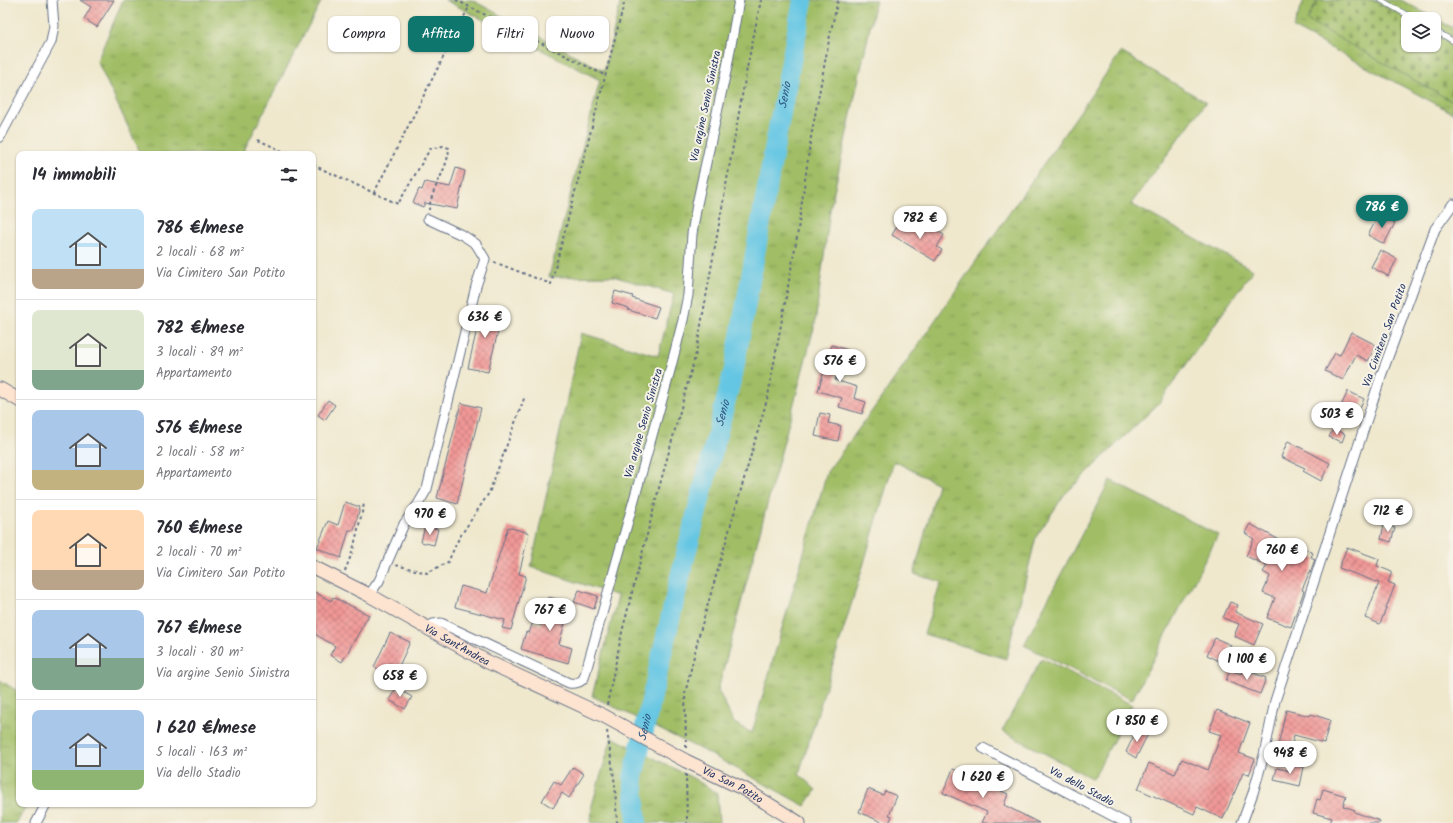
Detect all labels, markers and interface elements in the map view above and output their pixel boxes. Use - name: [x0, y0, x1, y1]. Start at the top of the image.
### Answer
- map controls: [1401, 12, 1441, 52]
- button: layers: [1401, 12, 1441, 52]
- chip: Compra: [328, 16, 400, 52]
- chip: Affitta: [408, 16, 474, 52]
- chip: Filtri: [482, 16, 538, 52]
- chip: Nuovo: [546, 16, 609, 52]
- street label: Via argine Senio Sinistra: [685, 49, 727, 163]
- water label: Senio: [773, 79, 797, 110]
- text: 14 immobili: [32, 162, 116, 189]
- icon: filters: [278, 164, 300, 186]
- pin: 786 €: [1354, 195, 1410, 229]
- text: 786 €: [1365, 197, 1399, 218]
- pin: 782 €: [892, 206, 948, 240]
- text: 782 €: [903, 208, 937, 229]
- text: 786 €/mese: [156, 215, 244, 242]
- icon: home: [64, 225, 112, 273]
- text: 2 locali · 68 m²: [156, 242, 244, 263]
- text: Via Cimitero San Potito: [156, 263, 285, 284]
- street label: Via Cimitero San Potito: [1358, 281, 1412, 390]
- pin: 636 €: [457, 305, 513, 339]
- text: 636 €: [468, 307, 502, 328]
- text: 782 €/mese: [156, 315, 245, 342]
- icon: home: [64, 326, 112, 374]
- text: 3 locali · 89 m²: [156, 342, 243, 363]
- pin: 576 €: [812, 349, 868, 383]
- text: 576 €: [823, 351, 857, 372]
- text: Appartamento: [156, 363, 232, 384]
- street label: Via argine Senio Sinistra: [620, 366, 668, 480]
- water label: Senio: [711, 396, 736, 428]
- pin: 503 €: [1309, 402, 1365, 436]
- text: 503 €: [1320, 404, 1354, 425]
- text: 576 €/mese: [156, 415, 242, 442]
- icon: home: [64, 426, 112, 474]
- text: 2 locali · 58 m²: [156, 442, 244, 463]
- text: Appartamento: [156, 463, 232, 484]
- pin: 712 €: [1360, 499, 1416, 533]
- text: 712 €: [1373, 501, 1403, 522]
- pin: 970 €: [402, 502, 458, 536]
- text: 970 €: [414, 504, 446, 525]
- text: 760 €/mese: [156, 515, 243, 542]
- icon: home: [64, 526, 112, 574]
- pin: 760 €: [1254, 538, 1310, 572]
- text: 760 €: [1265, 540, 1299, 561]
- text: 2 locali · 70 m²: [156, 542, 242, 563]
- text: Via Cimitero San Potito: [156, 563, 285, 584]
- pin: 767 €: [522, 598, 578, 632]
- text: 767 €: [534, 600, 566, 621]
- text: 767 €/mese: [156, 615, 242, 642]
- street label: Via Sant'Andrea: [421, 620, 492, 672]
- icon: home: [64, 626, 112, 674]
- text: 3 locali · 80 m²: [156, 642, 243, 663]
- pin: 1 100 €: [1210, 647, 1284, 681]
- text: 1 100 €: [1227, 649, 1267, 670]
- text: Via argine Senio Sinistra: [156, 663, 290, 684]
- pin: 658 €: [372, 664, 428, 698]
- text: 658 €: [383, 666, 417, 687]
- pin: 1 850 €: [1100, 709, 1174, 743]
- water label: Senio: [633, 711, 658, 743]
- text: 1 850 €: [1115, 711, 1159, 732]
- text: 1 620 €/mese: [156, 715, 256, 742]
- icon: home: [64, 726, 112, 774]
- pin: 948 €: [1262, 741, 1318, 775]
- text: 5 locali · 163 m²: [156, 742, 247, 763]
- text: 948 €: [1273, 743, 1307, 764]
- street label: Via San Potito: [699, 762, 766, 809]
- street label: Via dello Stadio: [1046, 762, 1117, 812]
- text: Via dello Stadio: [156, 763, 241, 784]
- pin: 1 620 €: [946, 765, 1020, 799]
- text: 1 620 €: [961, 767, 1005, 788]

